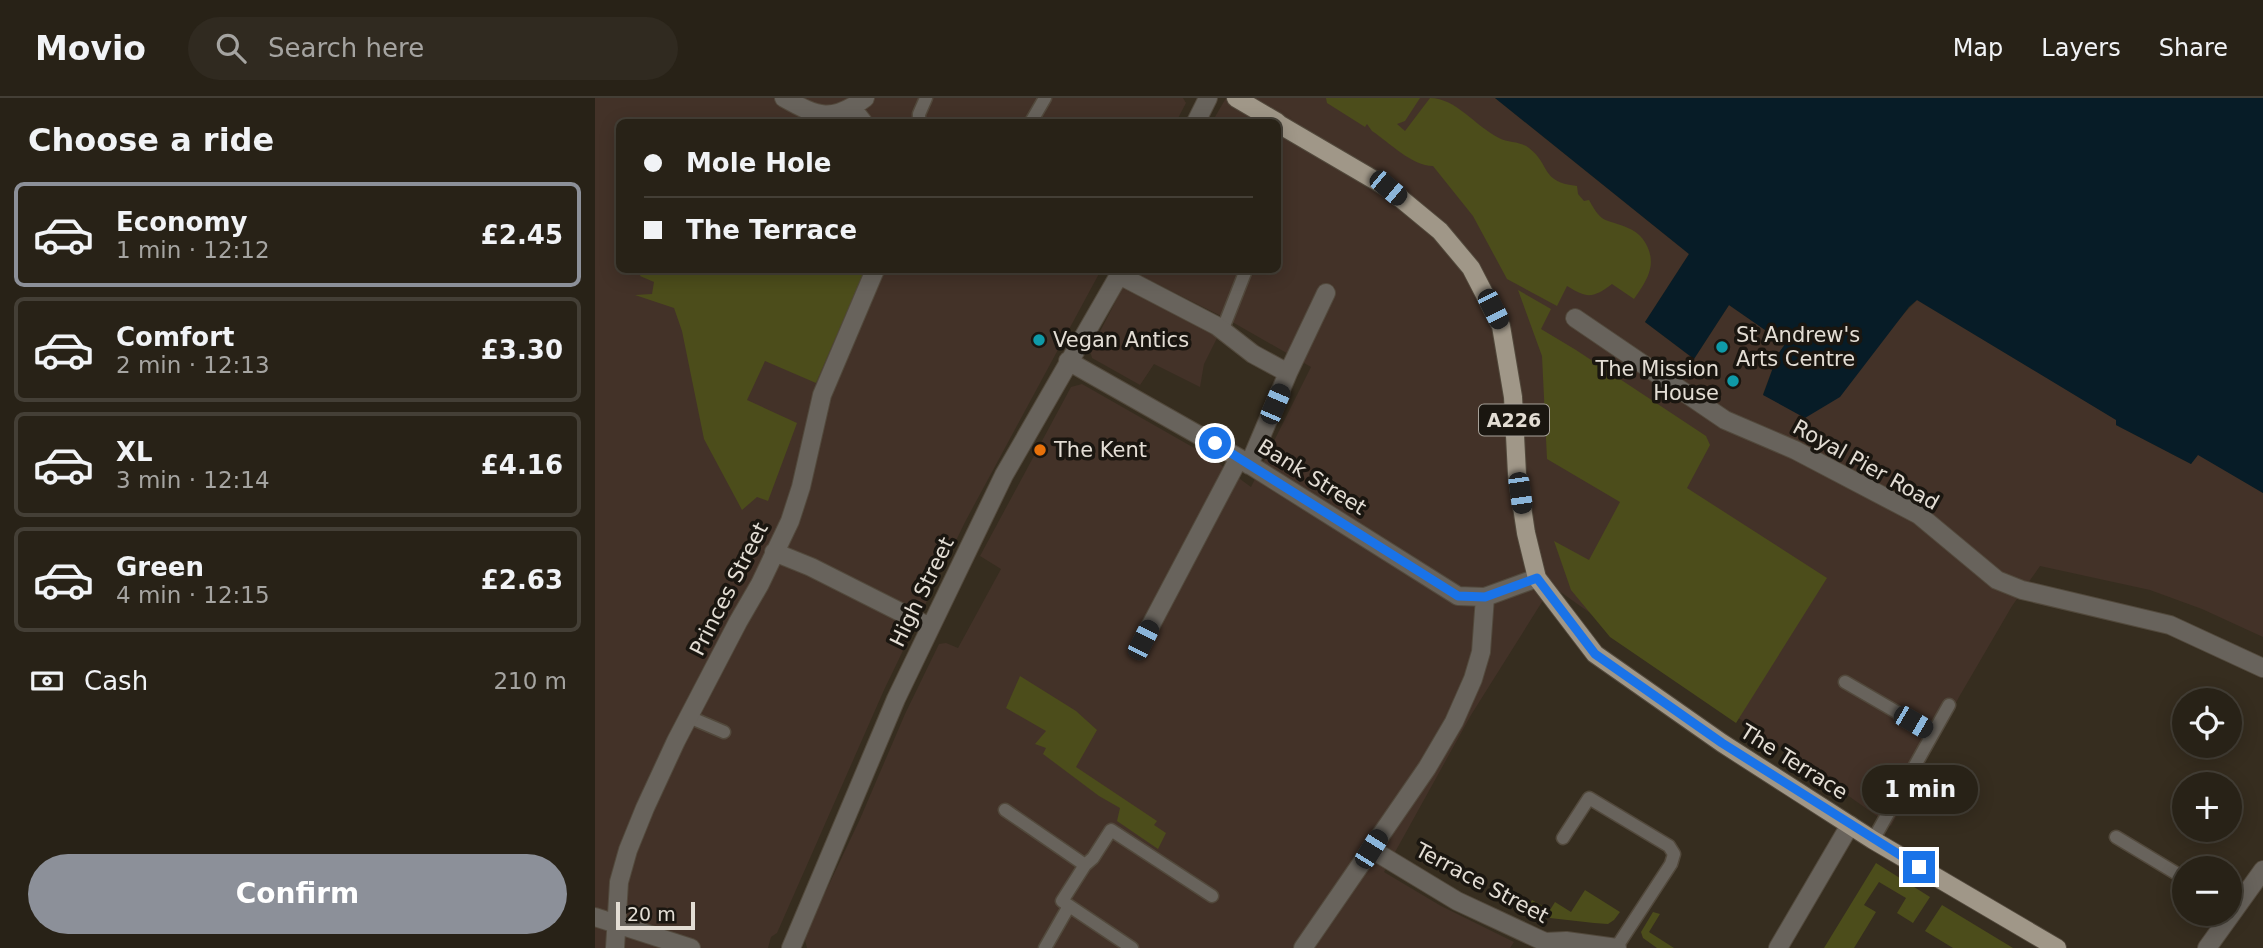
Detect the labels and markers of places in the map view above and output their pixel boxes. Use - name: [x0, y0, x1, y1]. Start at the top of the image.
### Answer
- place label: St Andrew's Arts Centre: [1736, 323, 1860, 371]
- place label: Vegan Antics: [1053, 328, 1189, 352]
- marker: Vegan Antics: [1031, 332, 1047, 348]
- marker: St Andrew's Arts Centre: [1714, 339, 1730, 355]
- place label: The Mission House: [1594, 357, 1719, 405]
- marker: The Mission House: [1725, 373, 1741, 389]
- place label: The Kent: [1053, 438, 1147, 462]
- marker: The Kent: [1032, 442, 1048, 458]

